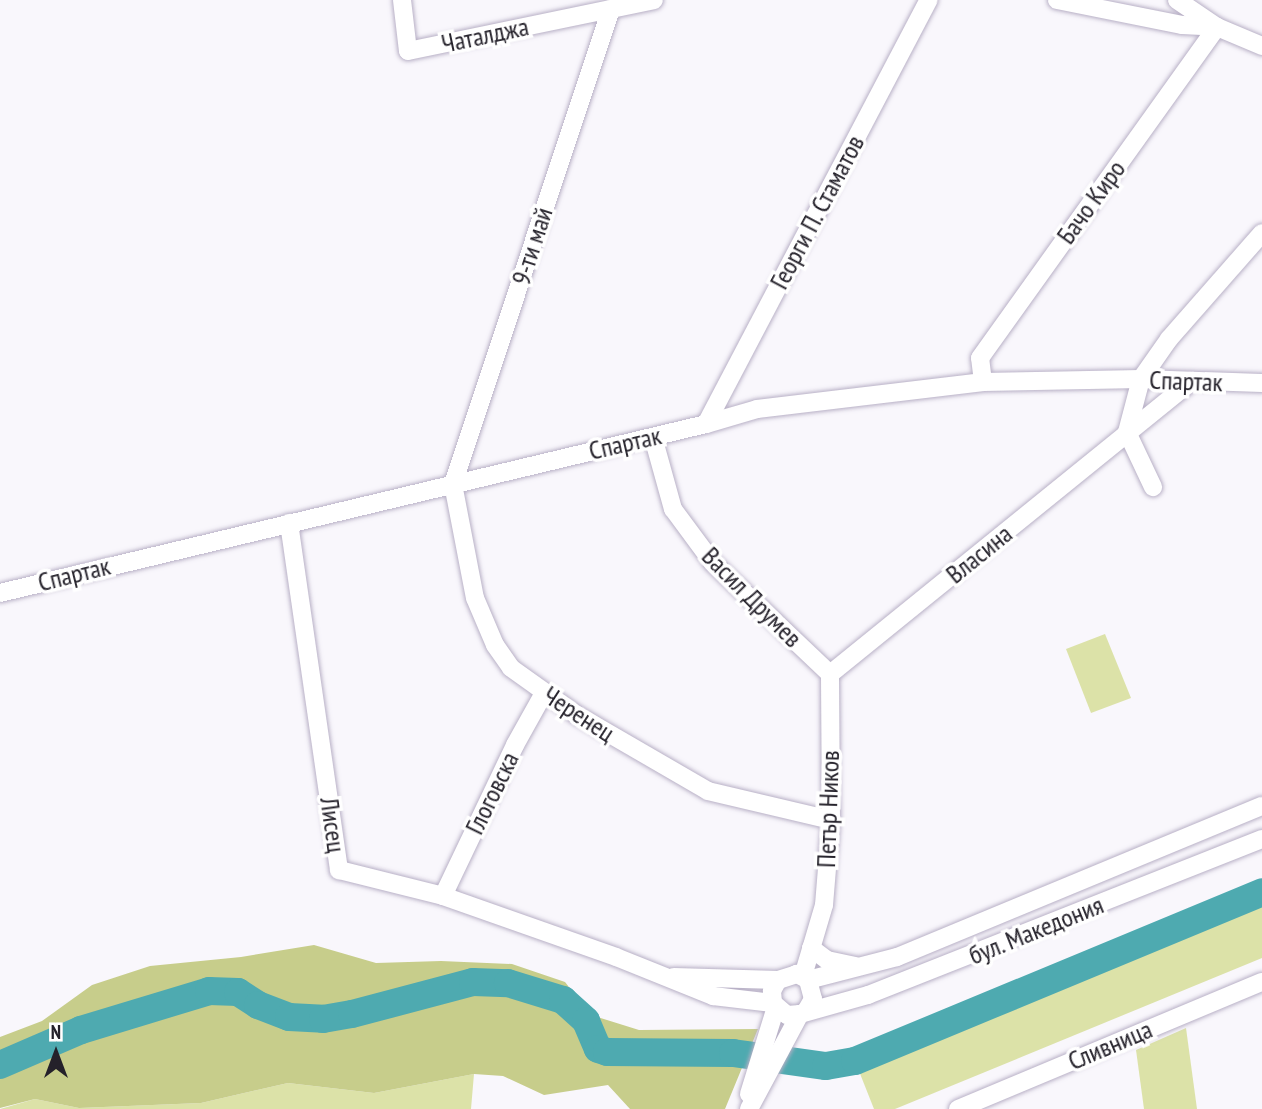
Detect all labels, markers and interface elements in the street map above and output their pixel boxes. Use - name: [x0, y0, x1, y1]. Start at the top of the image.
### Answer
- street label: Чаталджа: [439, 11, 531, 59]
- street label: Георги П. Стаматов: [763, 129, 871, 295]
- street label: Бачо Киро: [1050, 154, 1132, 250]
- street label: 9-ти май: [505, 203, 559, 289]
- street label: Спартак: [1149, 364, 1223, 398]
- street label: Спартак: [586, 420, 664, 466]
- street label: Власина: [940, 518, 1018, 590]
- street label: Васил Друмев: [695, 540, 809, 654]
- street label: Спартак: [35, 550, 113, 598]
- street label: Черенец: [537, 679, 621, 749]
- street label: Глоговска: [459, 747, 525, 839]
- street label: Петър Ников: [810, 750, 846, 868]
- street label: Лисец: [314, 795, 352, 855]
- street label: бул. Македония: [964, 889, 1108, 971]
- street label: Сливница: [1063, 1013, 1157, 1077]
- north arrow: [21, 1018, 91, 1088]
- text: N: [51, 1020, 61, 1044]

